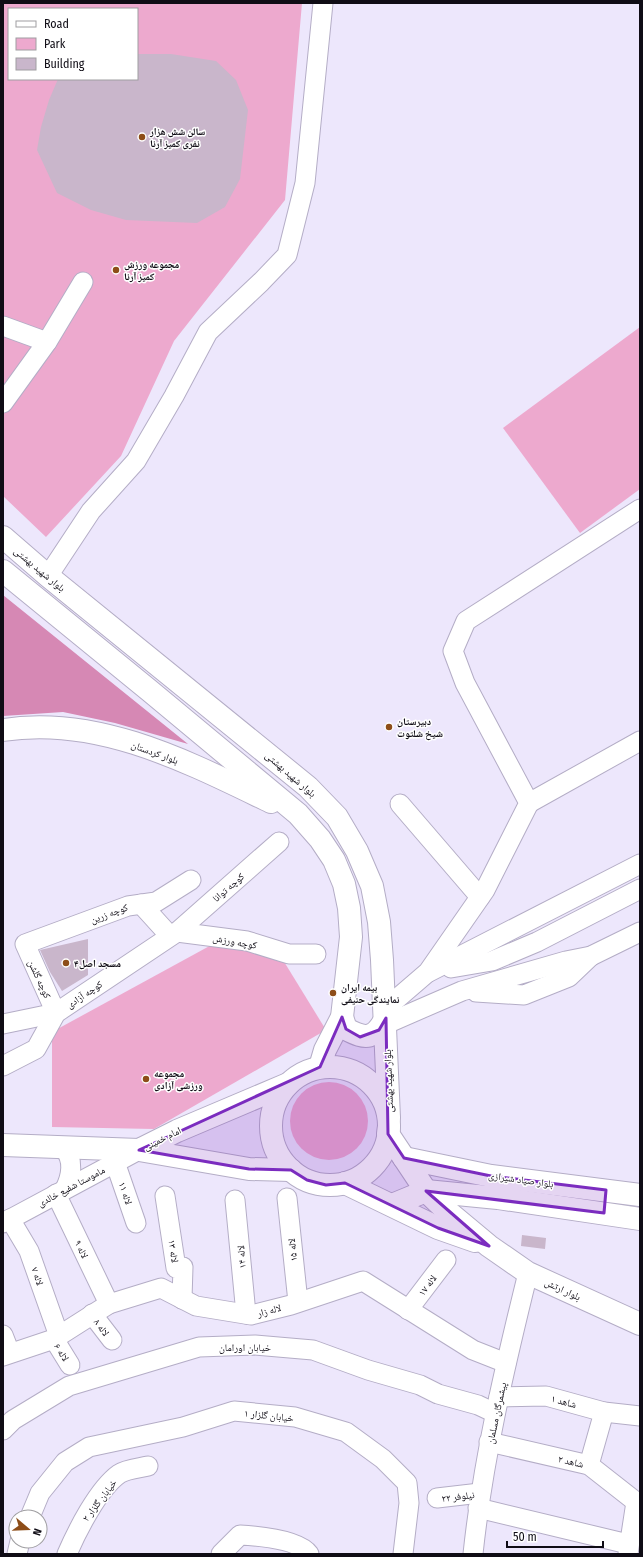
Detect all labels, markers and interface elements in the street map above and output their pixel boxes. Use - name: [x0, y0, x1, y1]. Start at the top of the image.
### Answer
- legend: [8, 8, 138, 80]
- text: Road: [44, 17, 69, 31]
- text: Park: [44, 37, 66, 51]
- text: Building: [44, 57, 85, 71]
- place label: سالن شش هزار نفری کمیز آرنا: [149, 126, 205, 150]
- marker: سالن شش هزار نفری کمیز آرنا: [137, 132, 147, 142]
- place label: مجموعه ورزش کمیز آرنا: [124, 259, 180, 283]
- marker: مجموعه ورزش کمیز آرنا: [111, 265, 121, 275]
- street label: بلوار شهید بهشتی: [11, 545, 68, 595]
- place label: دبیرستان شیخ شلتوت: [397, 716, 443, 741]
- marker: دبیرستان شیخ شلتوت: [384, 722, 394, 732]
- street label: بلوار کردستان: [129, 739, 180, 767]
- street label: بلوار شهید بهشتی: [263, 749, 318, 800]
- street label: کوچه توانا: [210, 871, 247, 905]
- street label: کوچه زرین: [89, 902, 130, 926]
- street label: کوچه ورزش: [212, 932, 258, 952]
- street label: کوچه گلشن: [25, 958, 53, 1001]
- marker: مسجد اصل۴: [61, 958, 71, 968]
- place label: مسجد اصل۴: [74, 958, 121, 970]
- street label: کوچه آزادی: [64, 978, 105, 1011]
- place label: بیمه ایران نمایندگی حنیفی: [341, 982, 400, 1006]
- marker: بیمه ایران نمایندگی حنیفی: [328, 988, 338, 998]
- street label: بلوار شهید بهشتی: [382, 1049, 396, 1113]
- place label: مجموعه ورزشی آزادی: [154, 1068, 203, 1092]
- marker: مجموعه ورزشی آزادی: [141, 1074, 151, 1084]
- street label: امام خمینی: [142, 1125, 184, 1154]
- street label: ماموستا شفیع خالدی: [36, 1164, 108, 1210]
- street label: بلوار صیاد شیرازی: [488, 1169, 554, 1191]
- street label: لاله ۱۱: [116, 1180, 134, 1206]
- street label: لاله ۹: [72, 1238, 91, 1260]
- street label: لاله ۱۵: [286, 1238, 300, 1262]
- street label: لاله ۱۳: [165, 1239, 181, 1264]
- street label: لاله ۱۴: [235, 1245, 249, 1269]
- street label: لاله ۷: [28, 1266, 46, 1287]
- street label: لاله ۱۷: [416, 1273, 440, 1298]
- street label: بلوار ارتش: [543, 1276, 583, 1304]
- street label: لاله زار: [255, 1302, 283, 1320]
- street label: لاله ۸: [91, 1317, 112, 1339]
- street label: لاله ۶: [51, 1341, 71, 1364]
- street label: خیابان اورامان: [219, 1342, 272, 1354]
- street label: پیشمرگان مسلمان: [485, 1381, 509, 1445]
- street label: شاهد ۱: [550, 1393, 578, 1411]
- street label: خیابان گلزار ۱: [244, 1407, 295, 1425]
- street label: شاهد ۲: [557, 1453, 585, 1471]
- street label: خیابان گلزار ۲: [80, 1477, 120, 1524]
- street label: نیلوفر ۲۲: [441, 1489, 476, 1505]
- north arrow: [8, 1509, 48, 1549]
- scale bar: [507, 1523, 603, 1549]
- text: N: [30, 1527, 44, 1537]
- text: 50 m: [513, 1530, 537, 1544]

